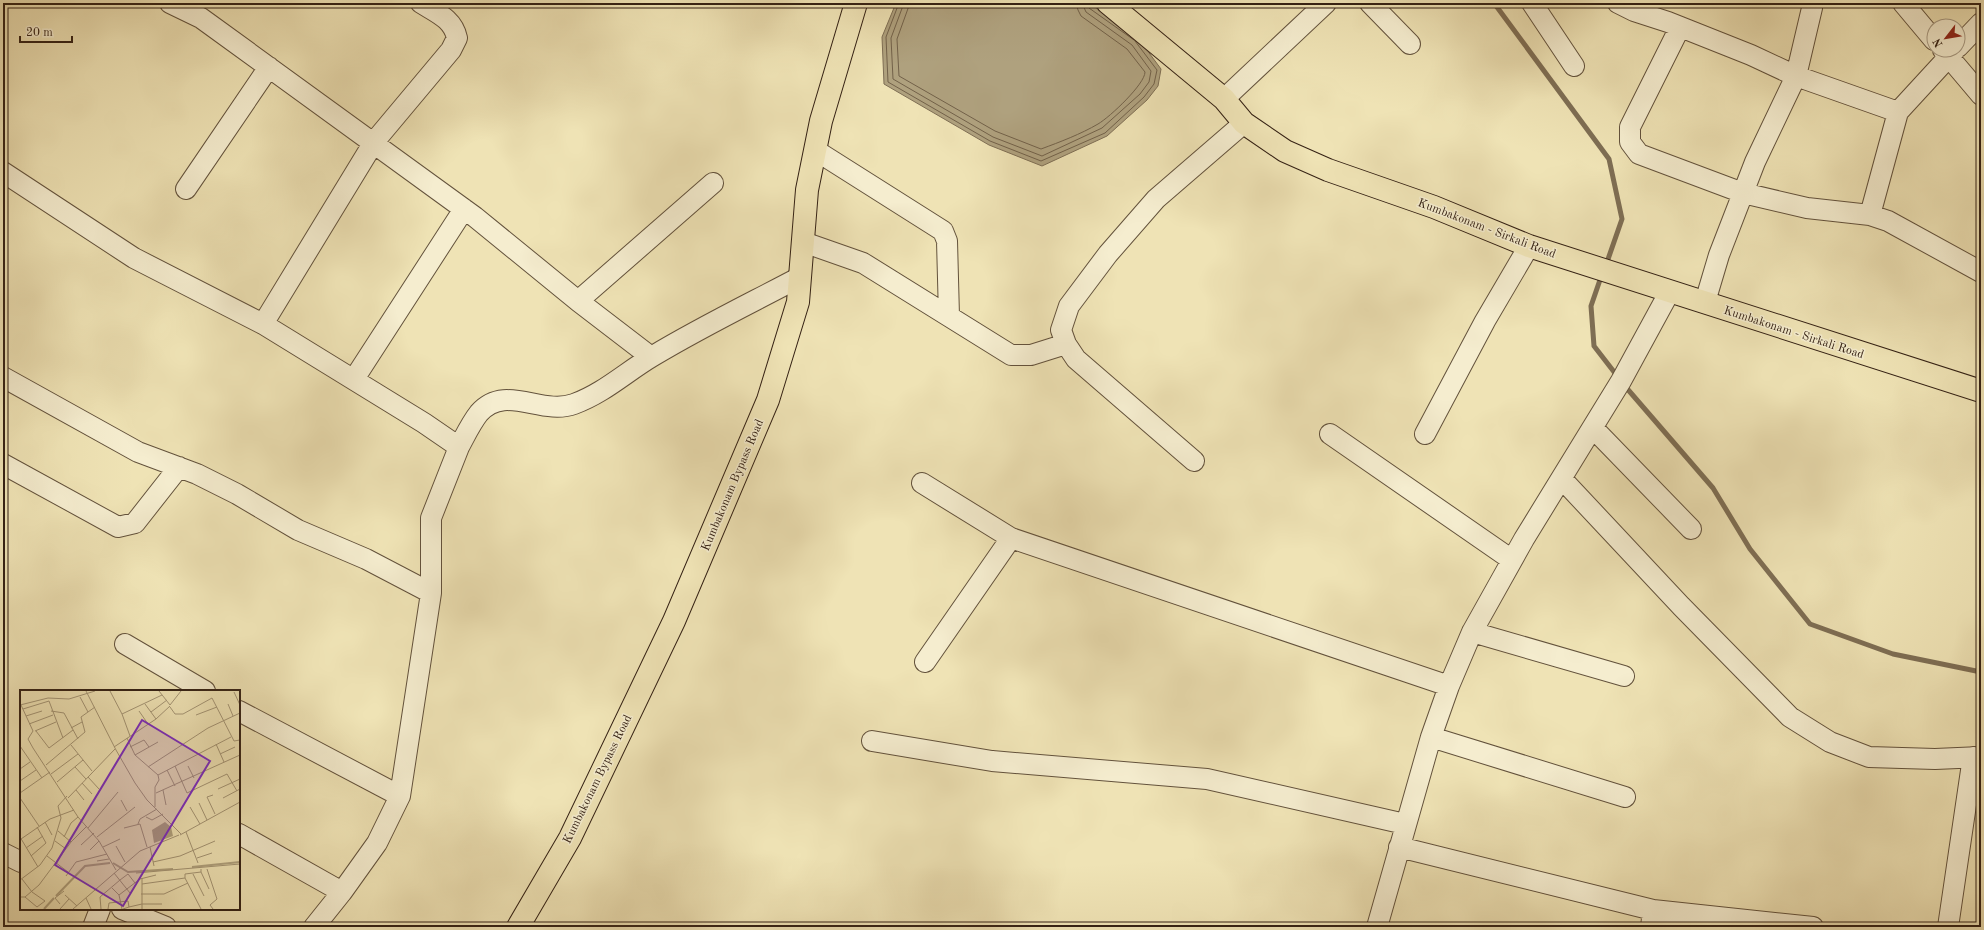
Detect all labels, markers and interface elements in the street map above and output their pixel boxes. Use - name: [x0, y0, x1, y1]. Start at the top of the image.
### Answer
- scale bar: [20, 18, 72, 44]
- north arrow: [1926, 18, 1966, 58]
- text: 20 m: [26, 27, 53, 39]
- text: N: [1932, 35, 1946, 49]
- street label: Kumbakonam - Sirkali Road: [1416, 197, 1557, 261]
- street label: Kumbakonam - Sirkali Road: [1722, 305, 1865, 361]
- street label: Kumbakonam Bypass Road: [700, 418, 766, 553]
- inset map: [20, 690, 240, 910]
- street label: Kumbakonam Bypass Road: [561, 713, 634, 846]

